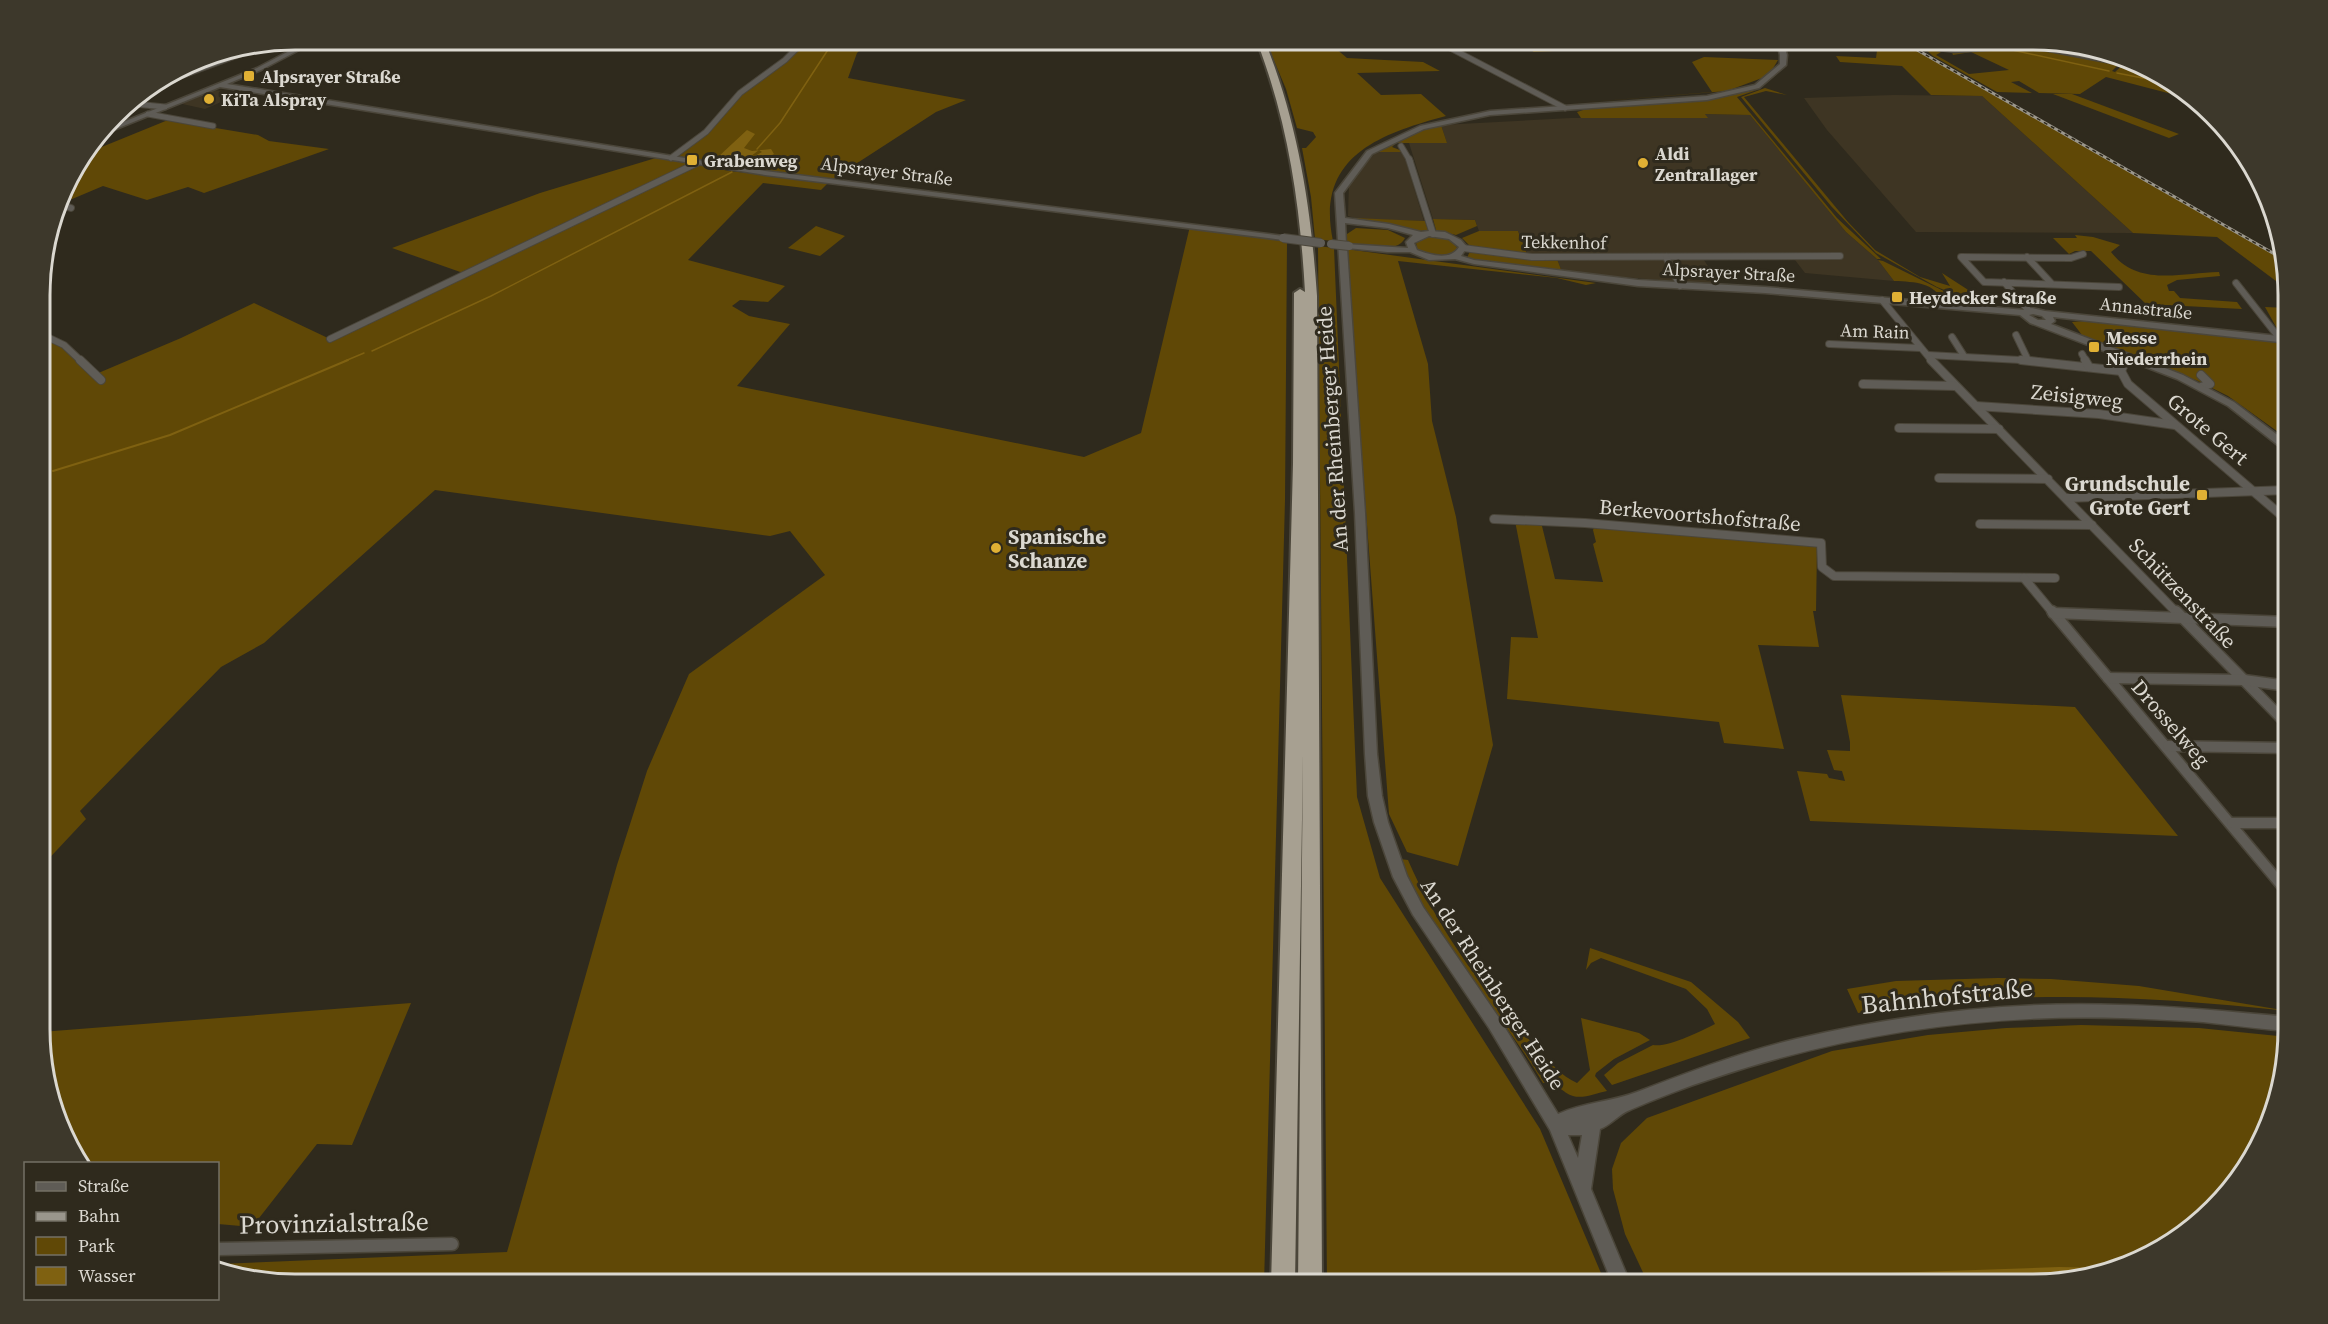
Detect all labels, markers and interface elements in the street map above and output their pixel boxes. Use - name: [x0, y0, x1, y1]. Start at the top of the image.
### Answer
- place label: Alpsrayer Straße: [261, 64, 401, 89]
- marker: Alpsrayer Straße: [242, 69, 256, 83]
- place label: KiTa Alspray: [221, 87, 327, 112]
- marker: KiTa Alspray: [202, 92, 216, 106]
- place label: Aldi Zentrallager: [1655, 141, 1758, 187]
- place label: Grabenweg: [704, 148, 798, 173]
- street label: Alpsrayer Straße: [820, 151, 954, 191]
- marker: Grabenweg: [685, 153, 699, 167]
- marker: Aldi Zentrallager: [1636, 156, 1650, 170]
- street label: Tekkenhof: [1521, 229, 1608, 255]
- street label: Alpsrayer Straße: [1662, 256, 1796, 288]
- place label: Heydecker Straße: [1909, 285, 2056, 310]
- marker: Heydecker Straße: [1890, 290, 1904, 304]
- street label: Annastraße: [2098, 291, 2194, 325]
- street label: An der Rheinberger Heide: [1309, 305, 1355, 553]
- street label: Am Rain: [1840, 317, 1910, 345]
- place label: Messe Niederrhein: [2106, 325, 2207, 371]
- marker: Messe Niederrhein: [2087, 340, 2101, 354]
- street label: Zeisigweg: [2030, 377, 2124, 415]
- street label: Grote Gert: [2161, 386, 2255, 472]
- place label: Grundschule Grote Gert: [2065, 469, 2190, 522]
- marker: Grundschule Grote Gert: [2195, 488, 2209, 502]
- street label: Berkevoortshofstraße: [1598, 492, 1802, 538]
- place label: Spanische Schanze: [1008, 522, 1106, 575]
- street label: Schützenstraße: [2123, 531, 2243, 655]
- marker: Spanische Schanze: [989, 541, 1003, 555]
- street label: Drosselweg: [2125, 673, 2217, 773]
- street label: An der Rheinberger Heide: [1414, 873, 1572, 1095]
- street label: Bahnhofstraße: [1859, 969, 2035, 1023]
- legend: [24, 1162, 219, 1300]
- text: Straße: [78, 1173, 129, 1198]
- text: Bahn: [78, 1203, 120, 1228]
- street label: Provinzialstraße: [239, 1203, 429, 1243]
- text: Park: [78, 1233, 115, 1258]
- text: Wasser: [78, 1263, 136, 1288]

